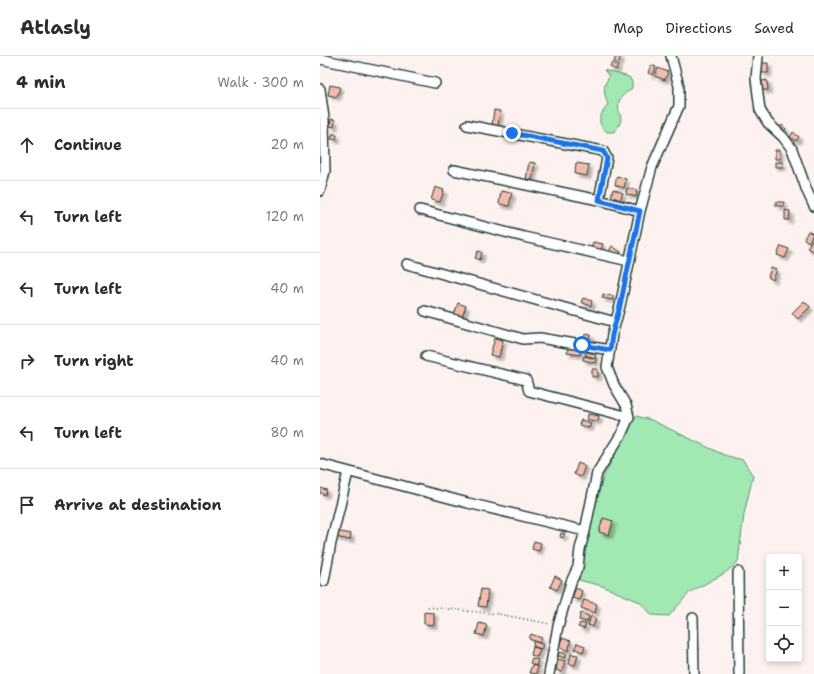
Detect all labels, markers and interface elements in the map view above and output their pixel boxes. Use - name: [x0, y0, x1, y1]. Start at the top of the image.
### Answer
- text: Atlasly: [20, 15, 91, 40]
- text: Map: [614, 19, 644, 37]
- text: Directions: [666, 19, 732, 37]
- text: Saved: [754, 19, 794, 37]
- text: 4 min: [16, 71, 66, 93]
- text: Walk · 300 m: [217, 74, 304, 91]
- route end: [503, 124, 521, 142]
- icon: ahead: [16, 134, 38, 156]
- text: Continue: [54, 135, 122, 155]
- text: 20 m: [271, 136, 304, 153]
- icon: left: [16, 206, 38, 228]
- text: Turn left: [54, 207, 122, 227]
- text: 120 m: [266, 208, 304, 225]
- icon: left: [16, 278, 38, 300]
- text: Turn left: [54, 279, 122, 299]
- text: 40 m: [270, 280, 304, 297]
- route start: [573, 336, 591, 354]
- icon: right: [16, 350, 38, 372]
- text: Turn right: [54, 351, 134, 371]
- text: 40 m: [270, 352, 304, 369]
- icon: left: [16, 422, 38, 444]
- text: Turn left: [54, 423, 122, 443]
- text: 80 m: [270, 424, 304, 441]
- icon: arrive: [16, 494, 38, 516]
- text: Arrive at destination: [54, 495, 222, 515]
- map controls: [766, 554, 802, 662]
- button: +: [766, 554, 802, 590]
- button: −: [766, 590, 802, 626]
- button: locate: [766, 626, 802, 662]

